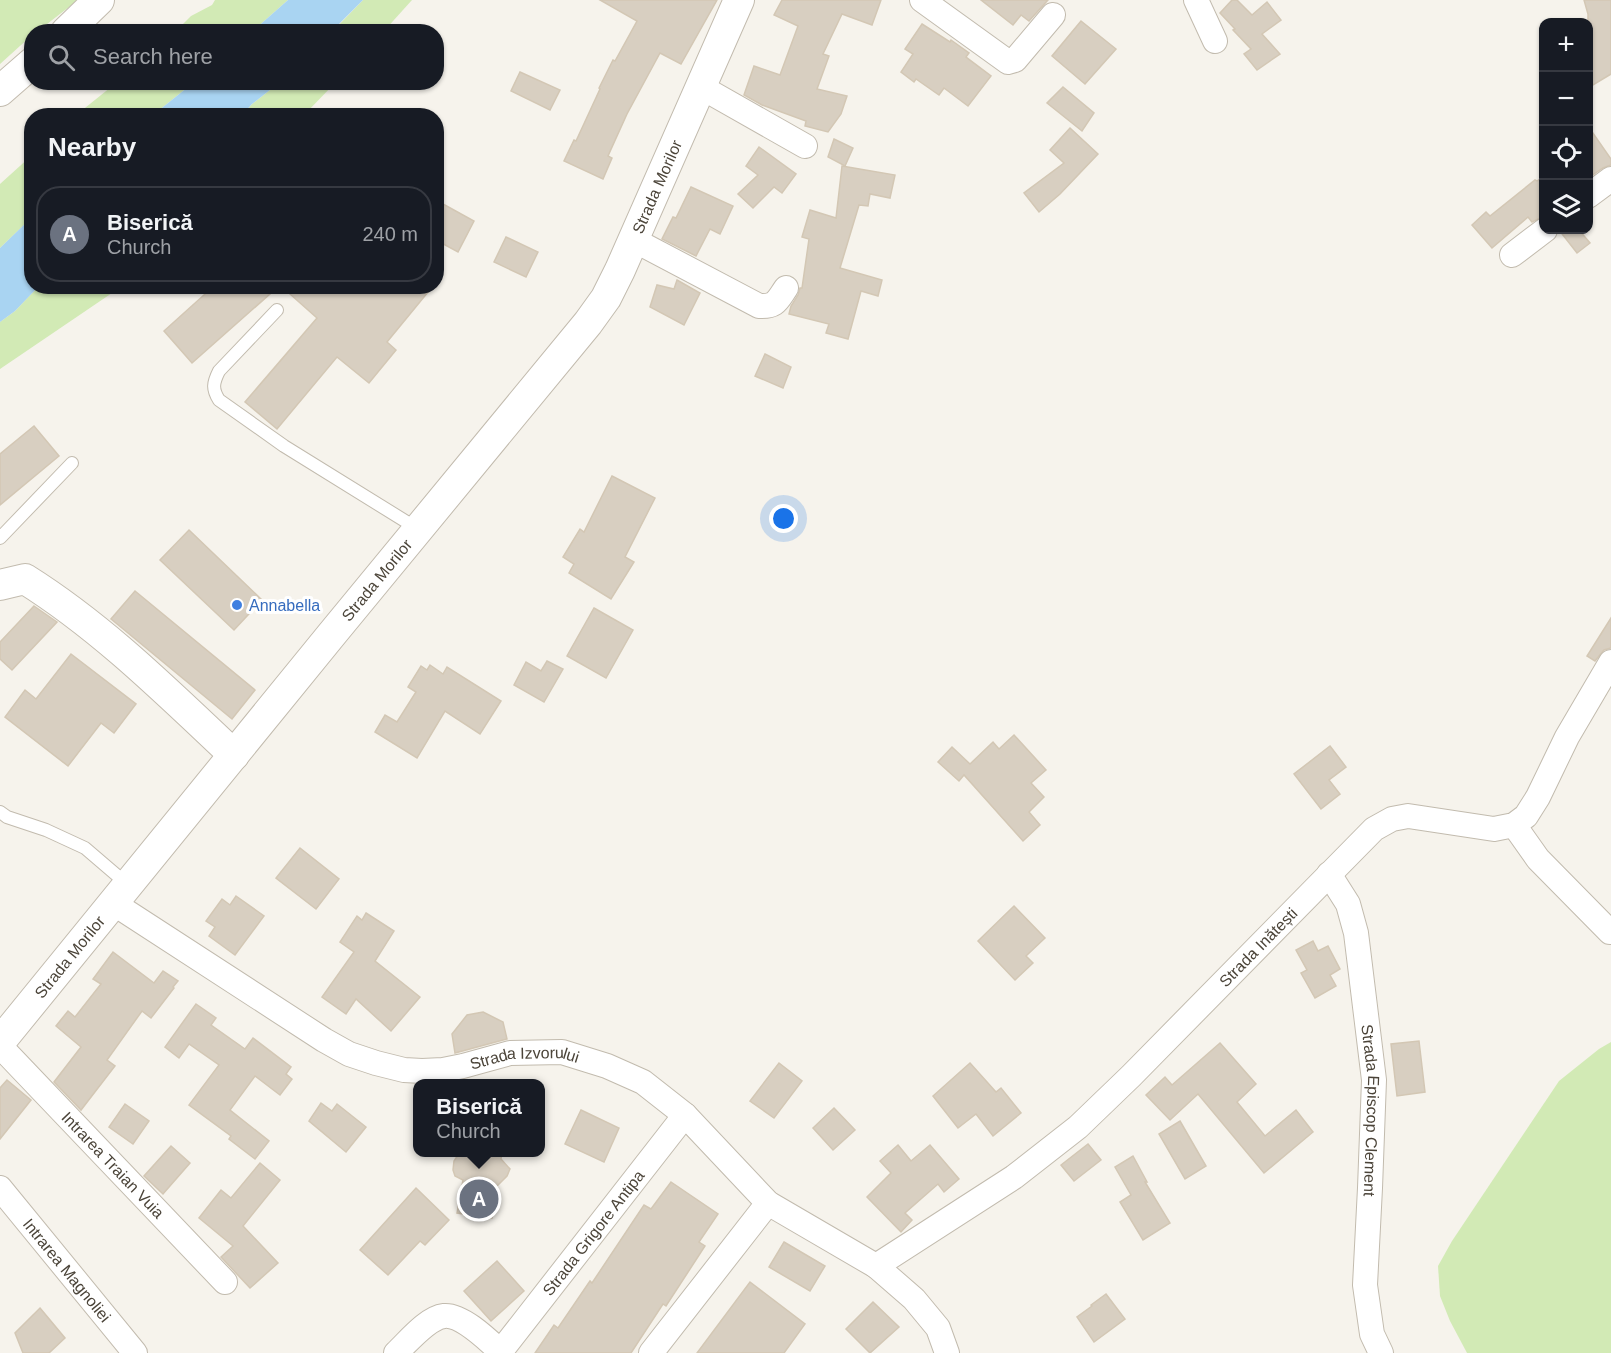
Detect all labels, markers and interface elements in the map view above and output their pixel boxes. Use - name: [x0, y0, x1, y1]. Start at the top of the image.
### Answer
- map controls: [1539, 18, 1593, 234]
- button: +: [1539, 18, 1593, 72]
- search box: [24, 24, 444, 90]
- icon: search: [45, 41, 78, 74]
- text: Search here: [93, 44, 213, 69]
- button: −: [1539, 72, 1593, 126]
- button: locate: [1539, 126, 1593, 180]
- text: Nearby: [48, 132, 136, 162]
- street label: Strada Morilor: [629, 137, 685, 236]
- button: layers: [1539, 180, 1593, 234]
- text: Biserică: [107, 210, 193, 235]
- text: A: [62, 223, 77, 245]
- text: 240 m: [362, 223, 418, 245]
- text: Church: [107, 236, 171, 258]
- your location: [769, 504, 798, 533]
- street label: Strada Morilor: [338, 535, 415, 624]
- place label: Annabella: [249, 597, 320, 614]
- marker: Annabella: [230, 598, 244, 612]
- street label: Strada Inătești: [1216, 904, 1300, 990]
- street label: Strada Morilor: [31, 912, 108, 1001]
- street label: Strada Episcop Clement: [1359, 1023, 1383, 1198]
- street label: Strada Izvorului: [468, 1043, 582, 1072]
- popup: [413, 1079, 545, 1157]
- text: Biserică: [436, 1094, 522, 1119]
- street label: Intrarea Traian Vuia: [59, 1108, 168, 1221]
- text: Church: [436, 1120, 501, 1142]
- street label: Strada Grigore Antipa: [539, 1167, 647, 1299]
- pin: A: [460, 1176, 498, 1222]
- street label: Intrarea Magnoliei: [20, 1215, 114, 1325]

